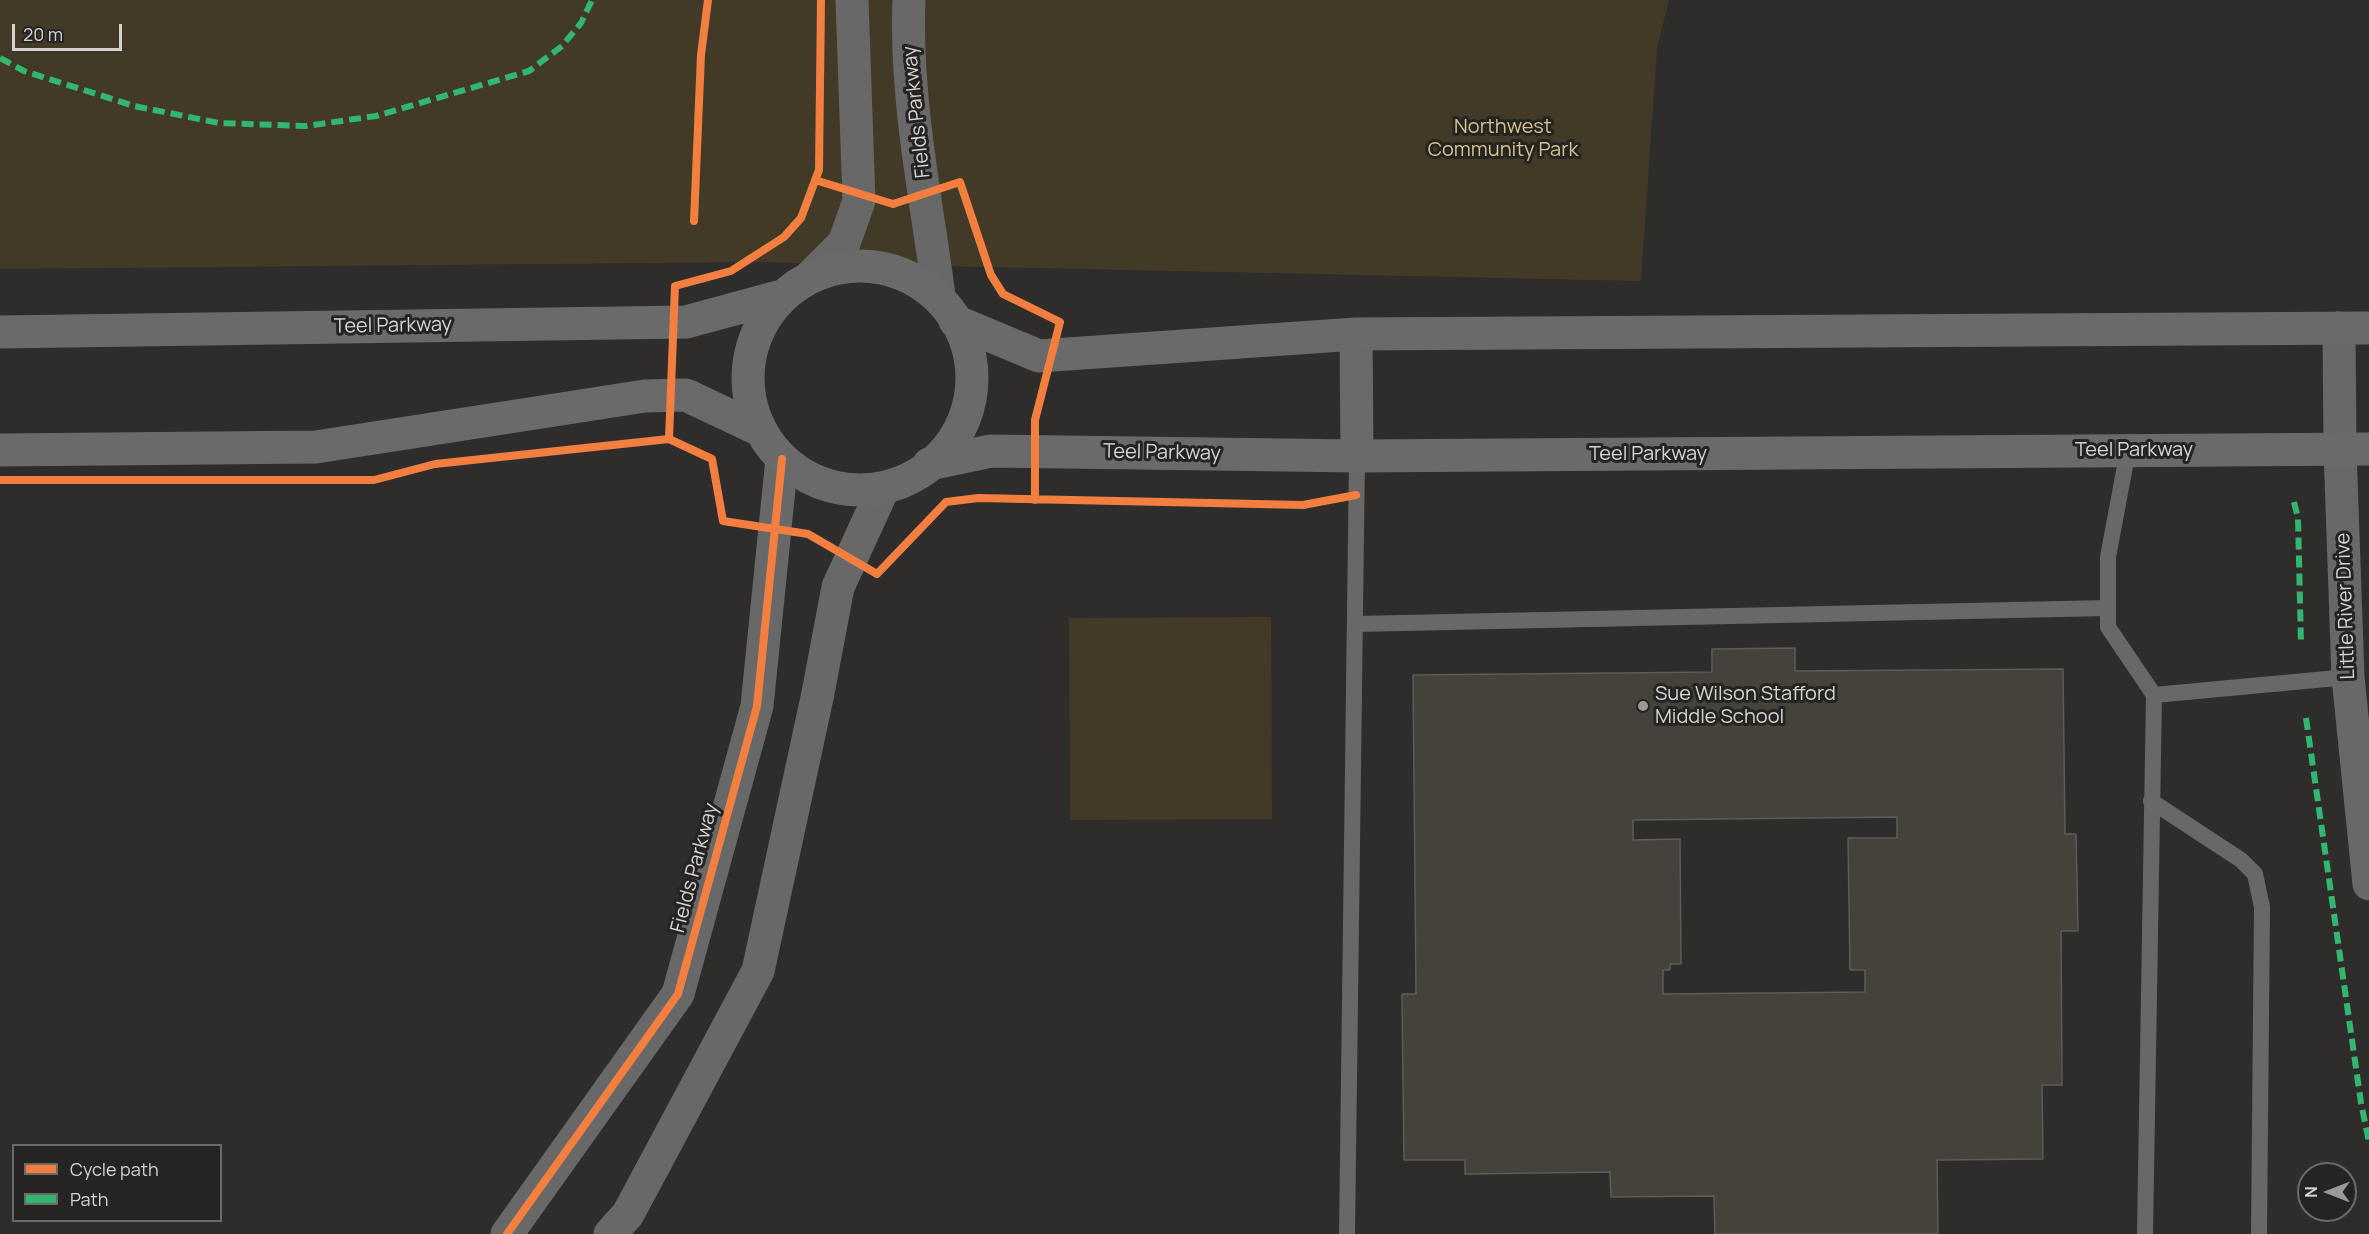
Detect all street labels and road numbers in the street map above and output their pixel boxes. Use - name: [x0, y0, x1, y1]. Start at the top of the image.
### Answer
- street label: Fields Parkway: [898, 45, 936, 179]
- street label: Teel Parkway: [334, 313, 452, 339]
- street label: Teel Parkway: [2075, 438, 2193, 462]
- street label: Teel Parkway: [1103, 440, 1221, 466]
- street label: Teel Parkway: [1589, 442, 1707, 466]
- street label: Little River Drive: [2331, 532, 2361, 680]
- street label: Fields Parkway: [666, 801, 724, 935]

